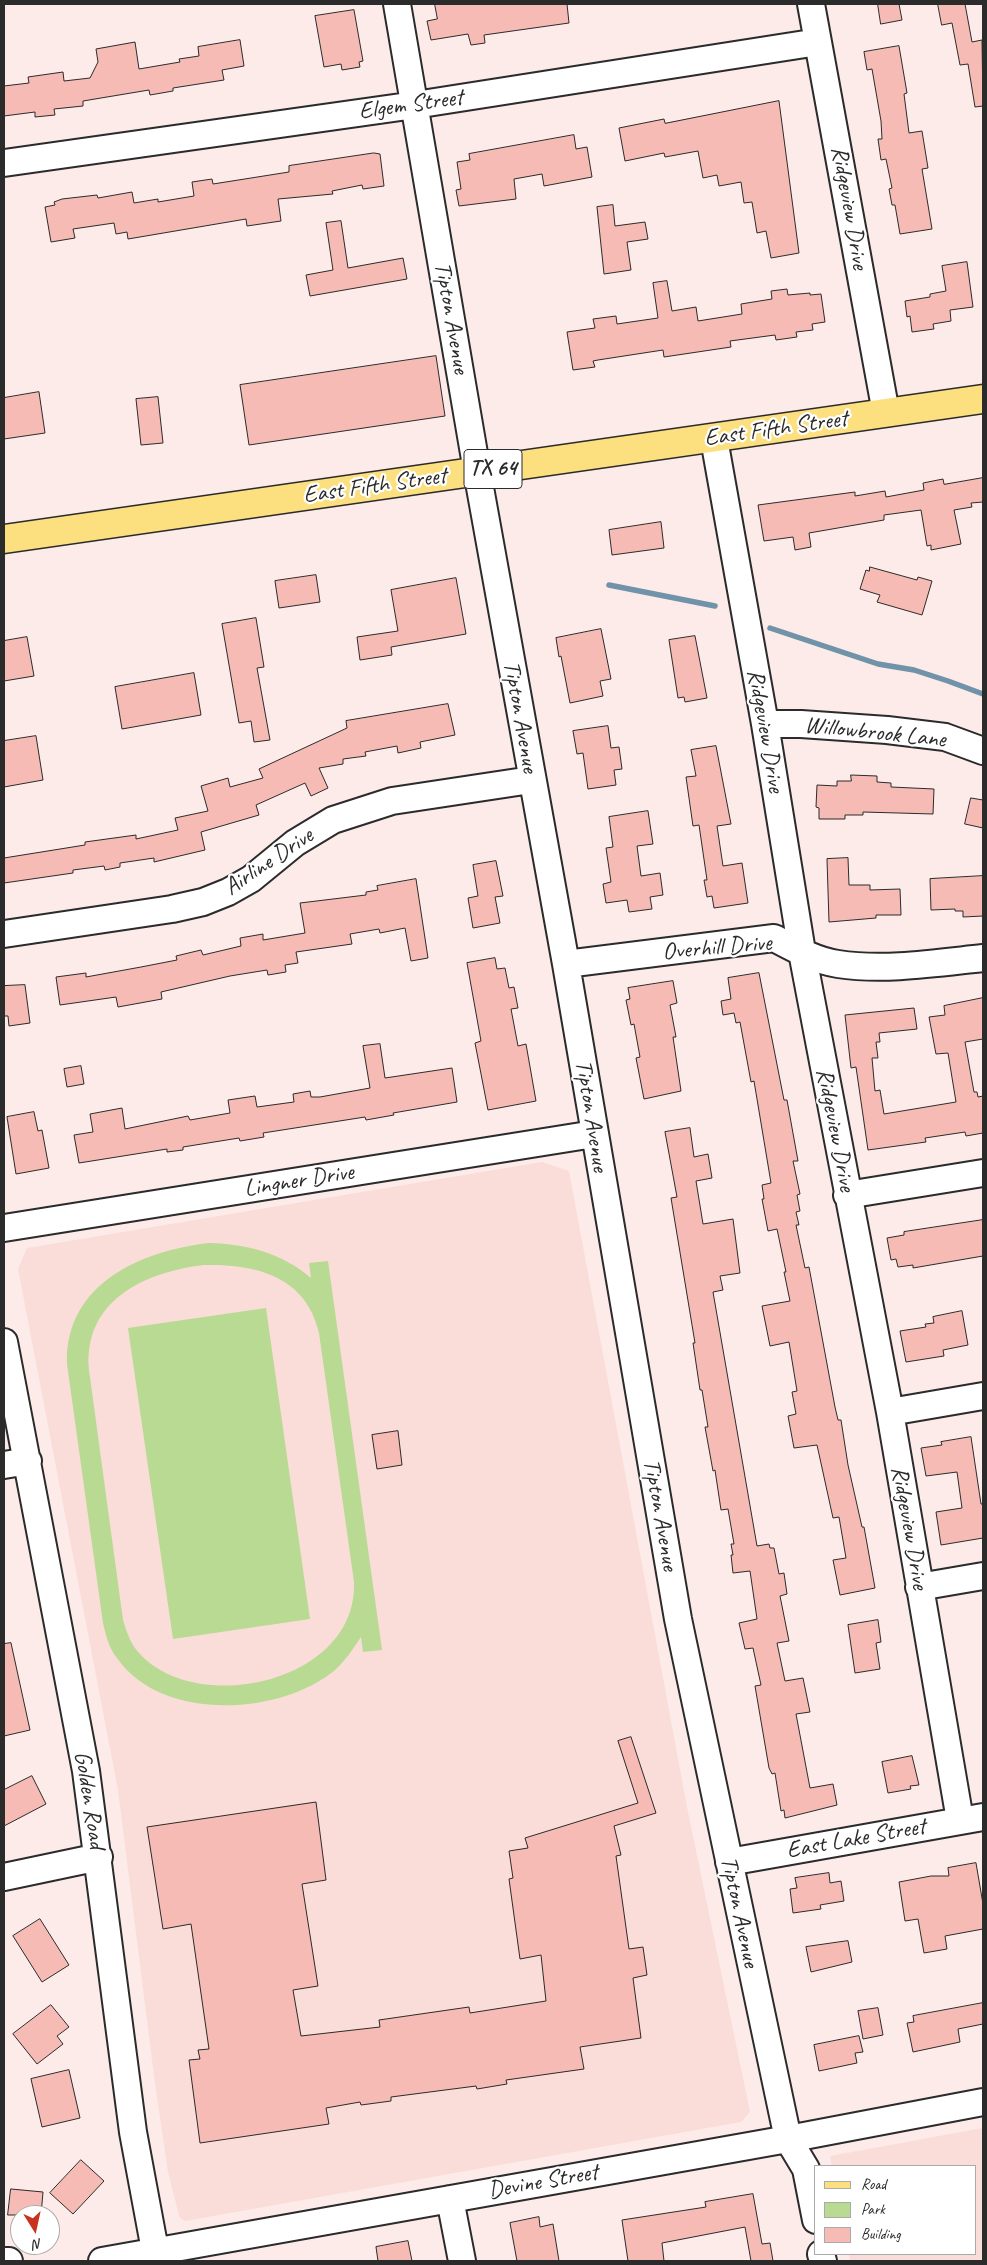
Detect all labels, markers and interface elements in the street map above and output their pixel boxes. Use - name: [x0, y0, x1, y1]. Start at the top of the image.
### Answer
- street label: Elgem Street: [357, 83, 465, 127]
- street label: Ridgeview Drive: [824, 144, 874, 272]
- street label: Tipton Avenue: [427, 260, 475, 376]
- street label: East Fifth Street: [703, 405, 849, 453]
- road number: TX 64: [464, 449, 522, 488]
- street label: East Fifth Street: [302, 462, 448, 510]
- street label: Tipton Avenue: [496, 659, 544, 775]
- street label: Ridgeview Drive: [740, 667, 790, 795]
- street label: Willowbrook Lane: [803, 711, 947, 755]
- street label: Airline Drive: [219, 822, 319, 902]
- street label: Overhill Drive: [661, 929, 773, 967]
- street label: Tipton Avenue: [568, 1058, 614, 1174]
- street label: Ridgeview Drive: [809, 1066, 861, 1194]
- street label: Lingner Drive: [242, 1158, 356, 1204]
- street label: Tipton Avenue: [636, 1457, 684, 1573]
- street label: Ridgeview Drive: [884, 1464, 934, 1592]
- street label: Golden Road: [67, 1749, 111, 1851]
- street label: East Lake Street: [784, 1813, 928, 1865]
- street label: Tipton Avenue: [713, 1854, 765, 1970]
- street label: Devine Street: [486, 2158, 600, 2206]
- legend: [814, 2165, 977, 2255]
- text: Road: [861, 2175, 886, 2194]
- text: Park: [861, 2200, 885, 2219]
- north arrow: [10, 2205, 60, 2255]
- text: Building: [861, 2225, 900, 2244]
- text: N: [32, 2235, 43, 2253]

